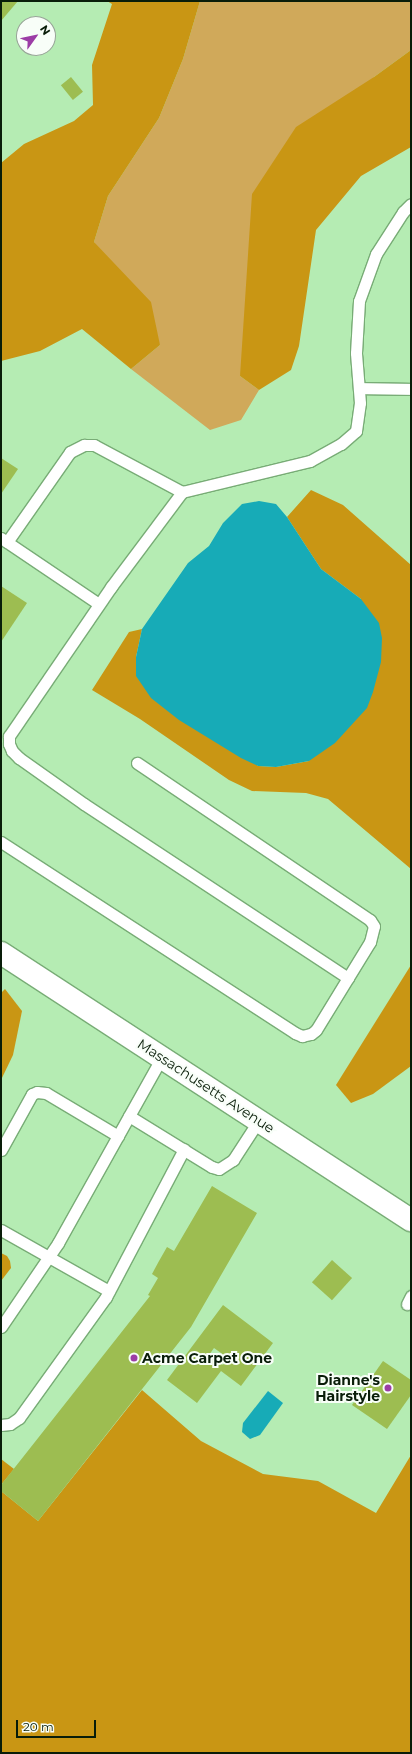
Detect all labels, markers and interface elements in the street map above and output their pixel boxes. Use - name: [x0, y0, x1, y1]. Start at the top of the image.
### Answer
- north arrow: [16, 16, 56, 56]
- text: N: [37, 22, 54, 38]
- street label: Massachusetts Avenue: [134, 1035, 278, 1137]
- place label: Acme Carpet One: [142, 1350, 272, 1366]
- marker: Acme Carpet One: [129, 1353, 139, 1363]
- place label: Dianne's Hairstyle: [315, 1372, 380, 1404]
- marker: Dianne's Hairstyle: [383, 1383, 393, 1393]
- scale bar: [18, 1712, 98, 1738]
- text: 20 m: [23, 1719, 54, 1734]

